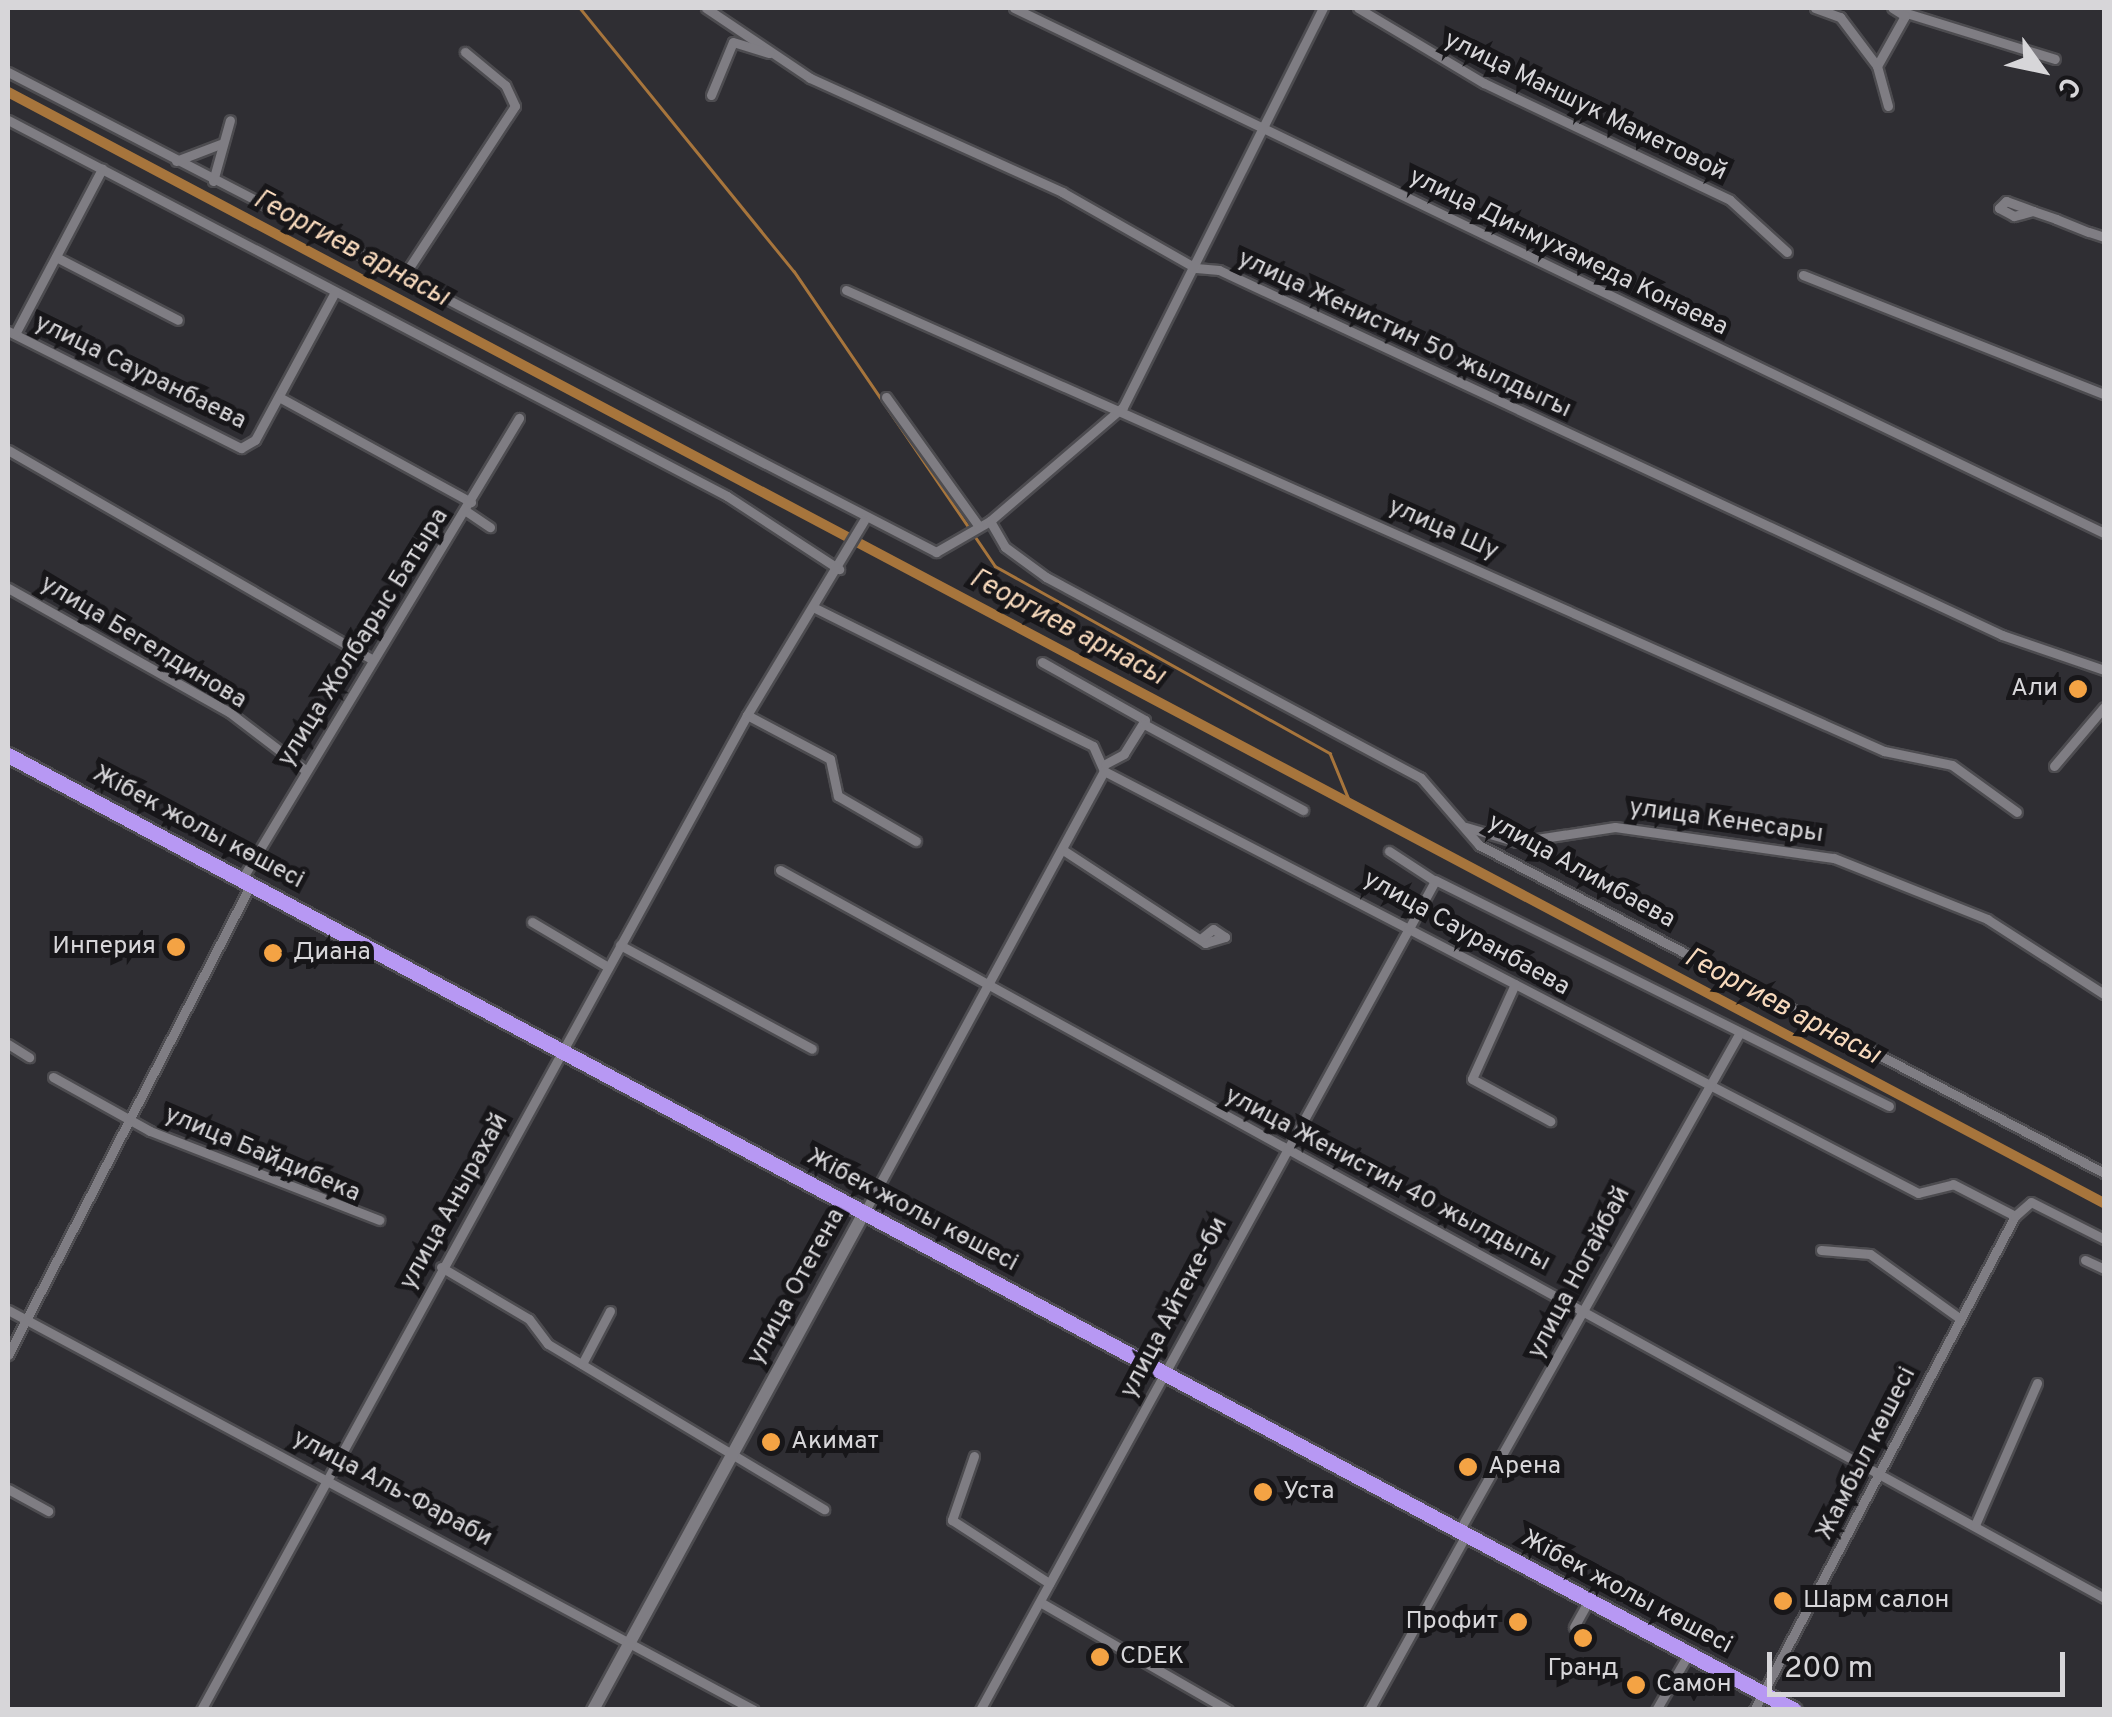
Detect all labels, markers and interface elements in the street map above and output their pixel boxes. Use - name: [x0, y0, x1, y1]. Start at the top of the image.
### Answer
- north arrow: [1992, 20, 2092, 120]
- street label: улица Маншук Маметовой: [1439, 25, 1731, 189]
- text: С: [2047, 69, 2087, 104]
- street label: улица Динмухамеда Конаева: [1404, 163, 1732, 343]
- water label: Георгиев арнасы: [247, 183, 455, 315]
- street label: улица Женистин 50 жылдыгы: [1233, 244, 1575, 426]
- street label: улица Сауранбаева: [29, 309, 251, 437]
- street label: улица Шу: [1383, 492, 1503, 568]
- street label: улица Жолбарыс Батыра: [272, 503, 456, 773]
- water label: Георгиев арнасы: [963, 562, 1171, 694]
- street label: улица Бегелдинова: [34, 569, 252, 717]
- place label: Али: [2011, 674, 2058, 704]
- marker: Али: [2067, 678, 2089, 700]
- street label: Жібек жолы көшесі: [87, 760, 309, 896]
- street label: улица Кенесары: [1627, 794, 1825, 850]
- street label: улица Алимбаева: [1482, 808, 1680, 936]
- street label: улица Сауранбаева: [1357, 865, 1575, 1003]
- place label: Инперия: [52, 932, 156, 962]
- marker: Инперия: [165, 936, 187, 958]
- place label: Диана: [293, 938, 371, 968]
- water label: Георгиев арнасы: [1678, 941, 1886, 1073]
- marker: Диана: [262, 942, 284, 964]
- street label: улица Женистин 40 жылдыгы: [1219, 1081, 1555, 1279]
- street label: улица Байдибека: [160, 1100, 364, 1210]
- street label: улица Анырахай: [394, 1108, 516, 1296]
- street label: Жібек жолы көшесі: [801, 1143, 1023, 1279]
- street label: улица Ногайбай: [1522, 1182, 1638, 1364]
- street label: улица Отегена: [742, 1204, 852, 1370]
- street label: улица Айтеке-би: [1114, 1212, 1236, 1404]
- street label: Жамбыл көшесі: [1810, 1362, 1924, 1546]
- street label: улица Аль-Фараби: [287, 1424, 497, 1554]
- place label: Акимат: [791, 1427, 879, 1457]
- marker: Акимат: [760, 1431, 782, 1453]
- place label: Арена: [1488, 1452, 1561, 1482]
- marker: Арена: [1457, 1456, 1479, 1478]
- place label: Уста: [1283, 1477, 1334, 1507]
- marker: Уста: [1252, 1481, 1274, 1503]
- street label: Жібек жолы көшесі: [1515, 1525, 1737, 1661]
- place label: Шарм салон: [1803, 1586, 1949, 1616]
- marker: Шарм салон: [1772, 1590, 1794, 1612]
- place label: Профит: [1405, 1607, 1498, 1637]
- marker: Профит: [1507, 1611, 1529, 1633]
- marker: Гранд: [1572, 1627, 1594, 1649]
- scale bar: [1772, 1632, 2070, 1694]
- place label: CDEK: [1120, 1642, 1184, 1672]
- marker: CDEK: [1089, 1646, 1111, 1668]
- text: 200 m: [1784, 1651, 1873, 1688]
- place label: Гранд: [1547, 1654, 1619, 1684]
- place label: Самон: [1656, 1670, 1731, 1700]
- marker: Самон: [1625, 1674, 1647, 1696]

